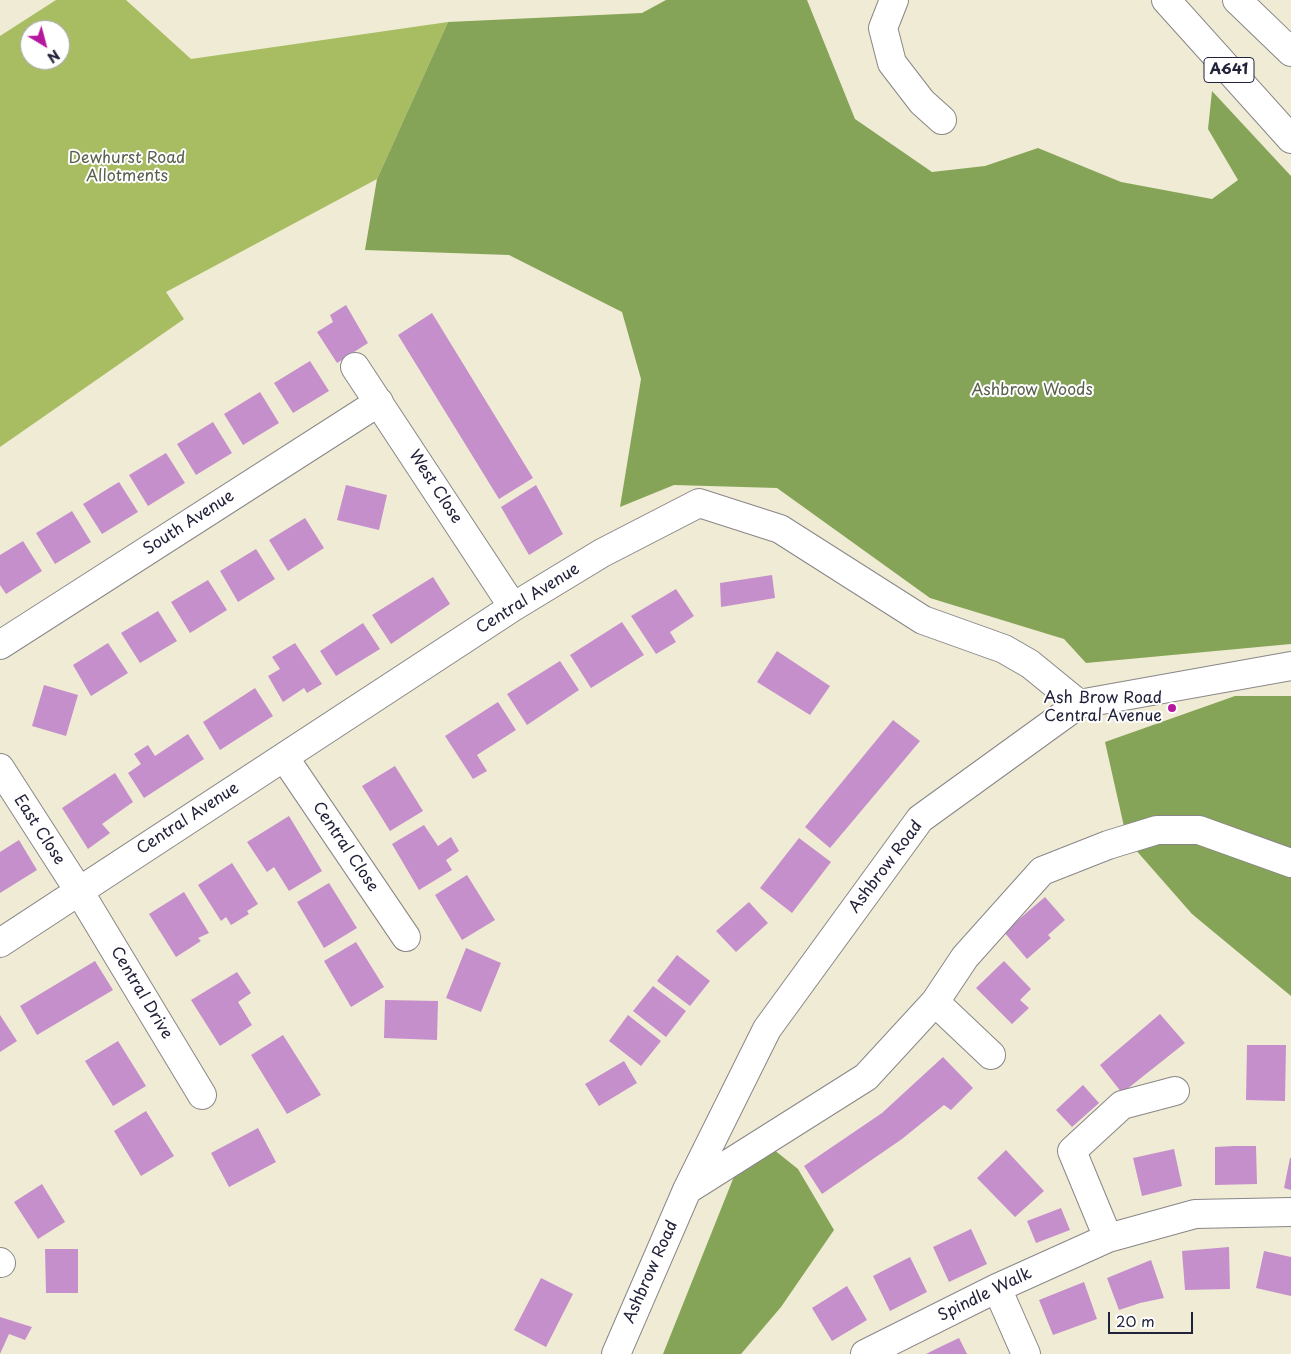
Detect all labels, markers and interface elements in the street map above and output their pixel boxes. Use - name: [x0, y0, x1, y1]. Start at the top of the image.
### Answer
- north arrow: [20, 20, 70, 70]
- text: N: [43, 45, 64, 68]
- road number: A641: [1204, 58, 1254, 82]
- park label: Dewhurst Road Allotments: [69, 149, 185, 187]
- park label: Ashbrow Woods: [971, 381, 1093, 401]
- street label: West Close: [404, 447, 466, 527]
- street label: South Avenue: [140, 487, 238, 559]
- street label: Central Avenue: [473, 560, 583, 638]
- place label: Ash Brow Road Central Avenue: [1044, 689, 1162, 727]
- marker: Ash Brow Road Central Avenue: [1166, 702, 1178, 714]
- street label: Central Avenue: [133, 779, 243, 859]
- street label: East Close: [9, 791, 69, 869]
- street label: Central Close: [308, 798, 382, 896]
- street label: Ashbrow Road: [845, 817, 927, 917]
- street label: Central Drive: [106, 943, 176, 1043]
- street label: Ashbrow Road: [620, 1218, 682, 1326]
- street label: Spindle Walk: [935, 1264, 1035, 1326]
- scale bar: [1111, 1302, 1196, 1334]
- text: 20 m: [1116, 1309, 1155, 1332]

